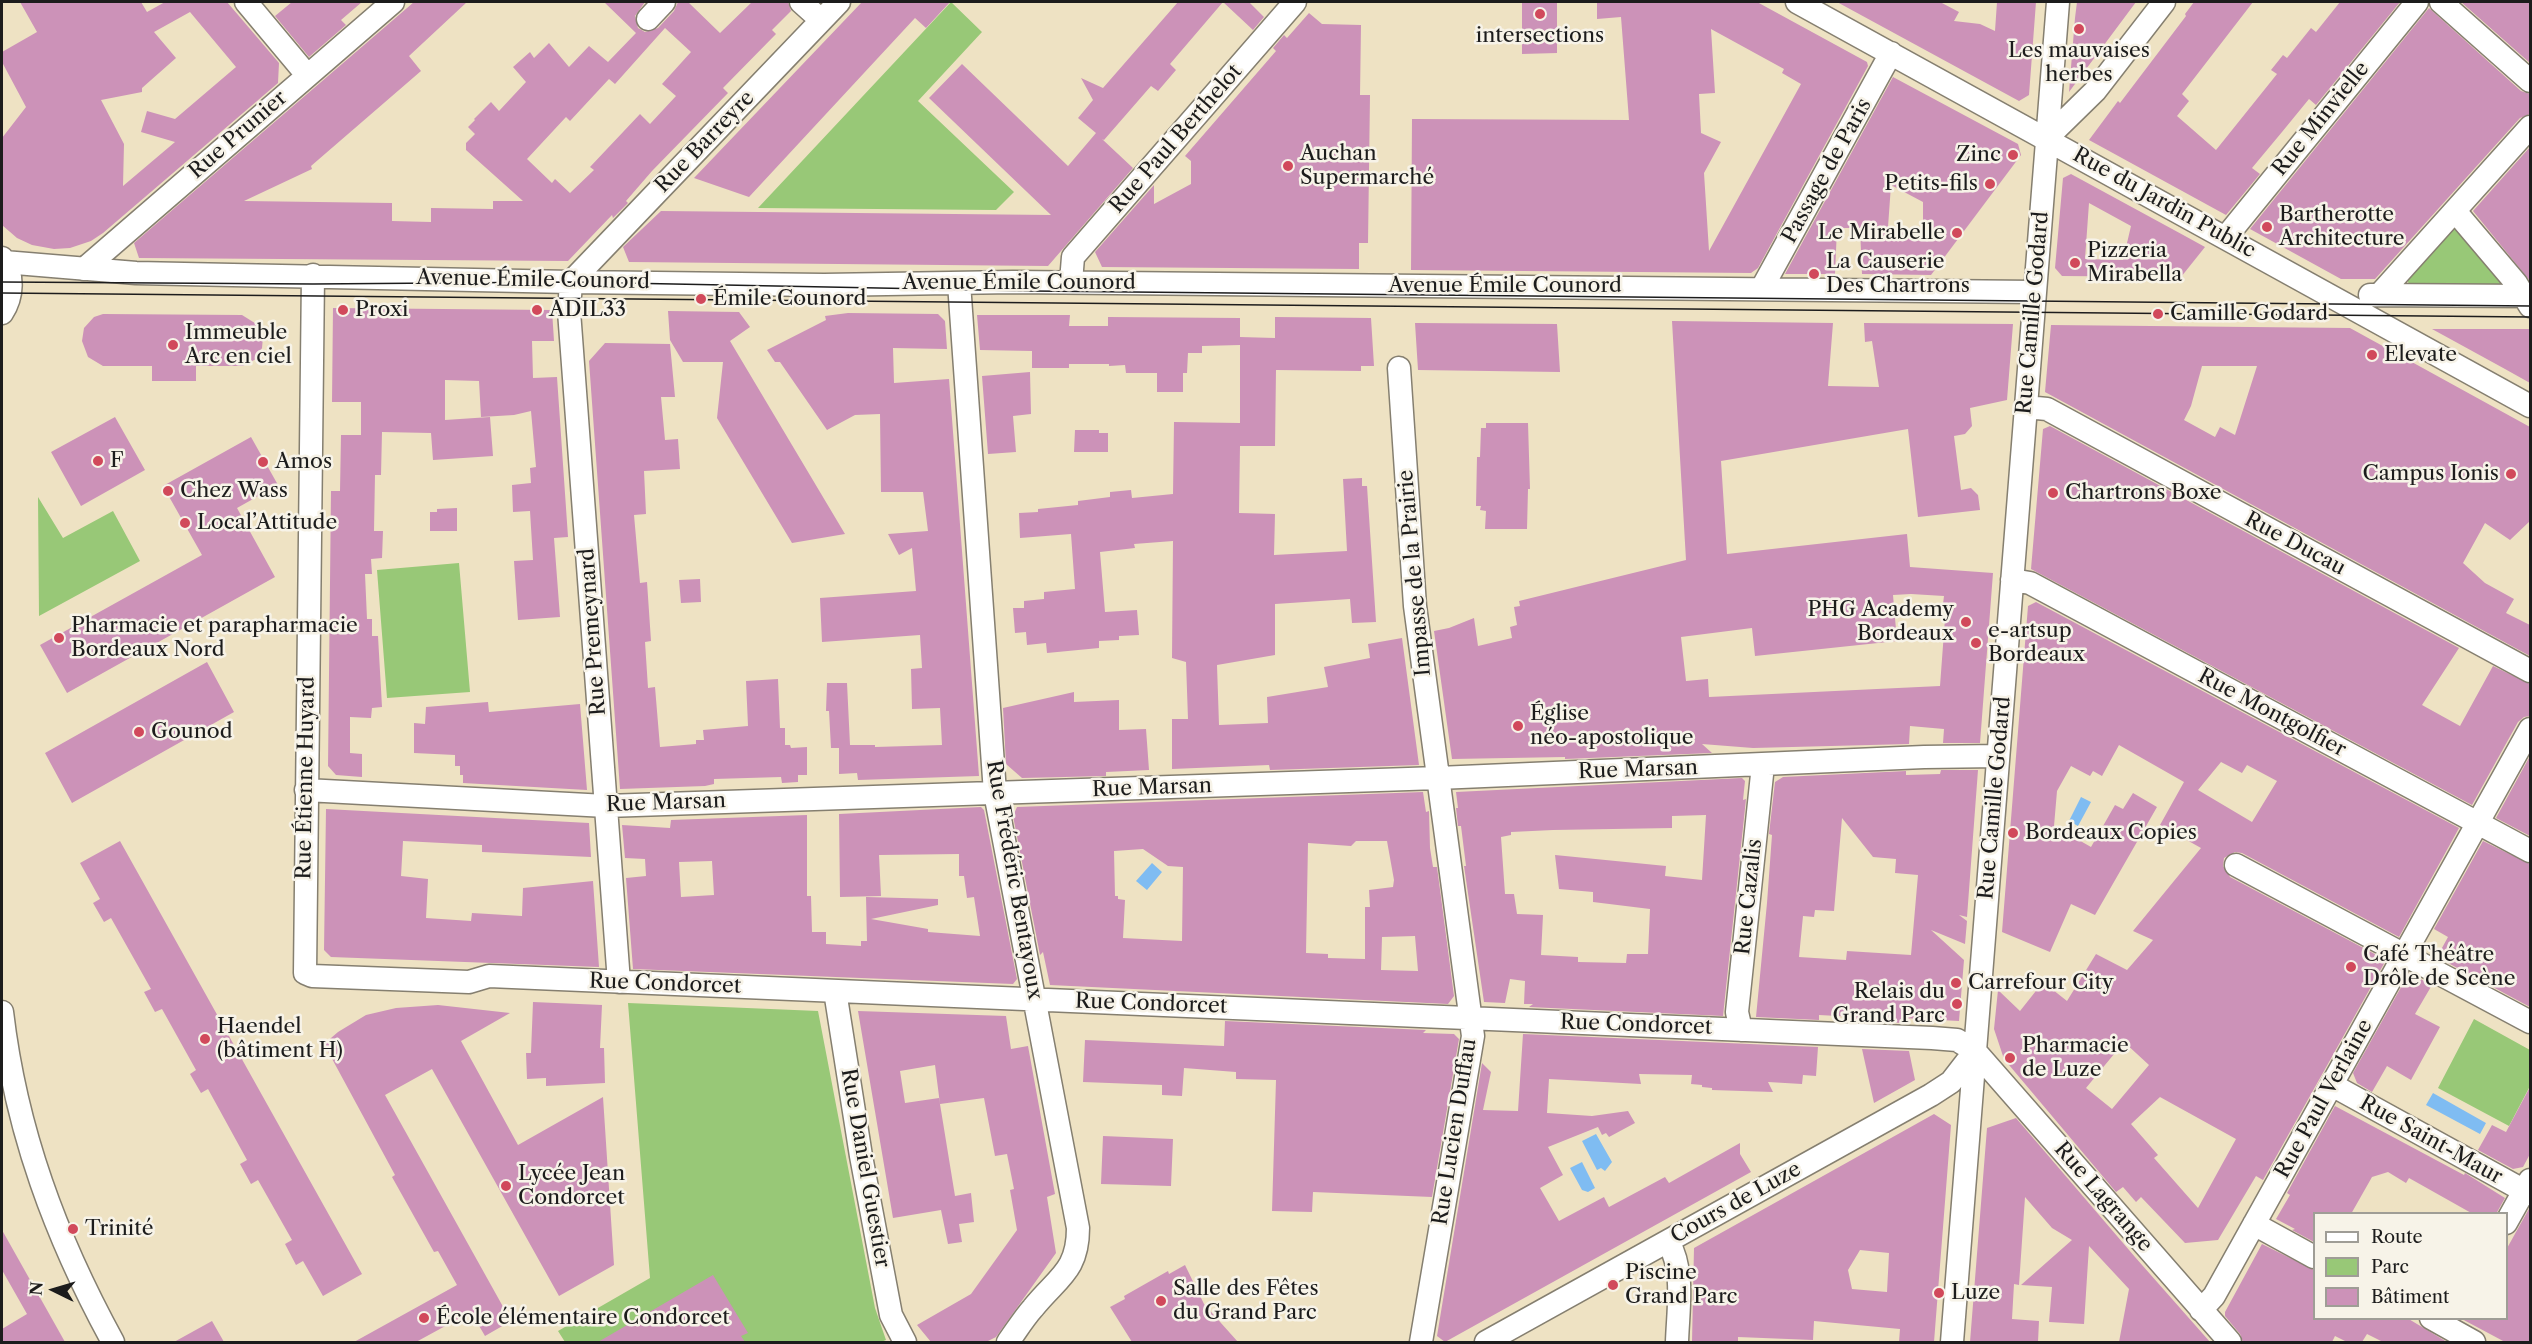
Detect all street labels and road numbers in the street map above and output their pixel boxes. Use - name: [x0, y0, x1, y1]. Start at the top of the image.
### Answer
- street label: Rue Minvielle: [2267, 57, 2375, 181]
- street label: Rue Paul Berthelot: [1104, 59, 1248, 219]
- street label: Rue Prunier: [184, 86, 292, 184]
- street label: Rue Barreyre: [650, 86, 760, 198]
- street label: Passage de Paris: [1777, 94, 1877, 248]
- street label: Rue du Jardin Public: [2068, 142, 2260, 264]
- street label: Rue Camille Godard: [2012, 210, 2054, 416]
- street label: Avenue Émile Counord: [416, 265, 650, 295]
- street label: Avenue Émile Counord: [902, 270, 1136, 296]
- street label: Avenue Émile Counord: [1388, 273, 1622, 299]
- street label: Impasse de la Prairie: [1393, 469, 1437, 677]
- street label: Rue Ducau: [2240, 507, 2350, 581]
- street label: Rue Premeynard: [575, 547, 611, 717]
- street label: Rue Montgolfier: [2194, 663, 2350, 763]
- street label: Rue Étienne Huyard: [292, 676, 320, 880]
- street label: Rue Camille Godard: [1974, 695, 2016, 901]
- street label: Rue Marsan: [1578, 755, 1698, 785]
- street label: Rue Frédéric Bentayoux: [981, 758, 1047, 1002]
- street label: Rue Marsan: [1092, 773, 1212, 803]
- street label: Rue Marsan: [606, 788, 726, 818]
- street label: Rue Cazalis: [1730, 838, 1768, 956]
- street label: Rue Condorcet: [588, 969, 742, 999]
- street label: Rue Condorcet: [1074, 989, 1228, 1019]
- street label: Rue Condorcet: [1559, 1010, 1713, 1040]
- street label: Rue Paul Verlaine: [2270, 1015, 2378, 1183]
- street label: Rue Lucien Duffau: [1428, 1037, 1482, 1227]
- street label: Rue Daniel Guestier: [835, 1066, 895, 1270]
- street label: Rue Saint-Maur: [2355, 1090, 2507, 1190]
- street label: Rue Lagrange: [2048, 1137, 2158, 1257]
- street label: Cours de Luze: [1666, 1157, 1806, 1249]

